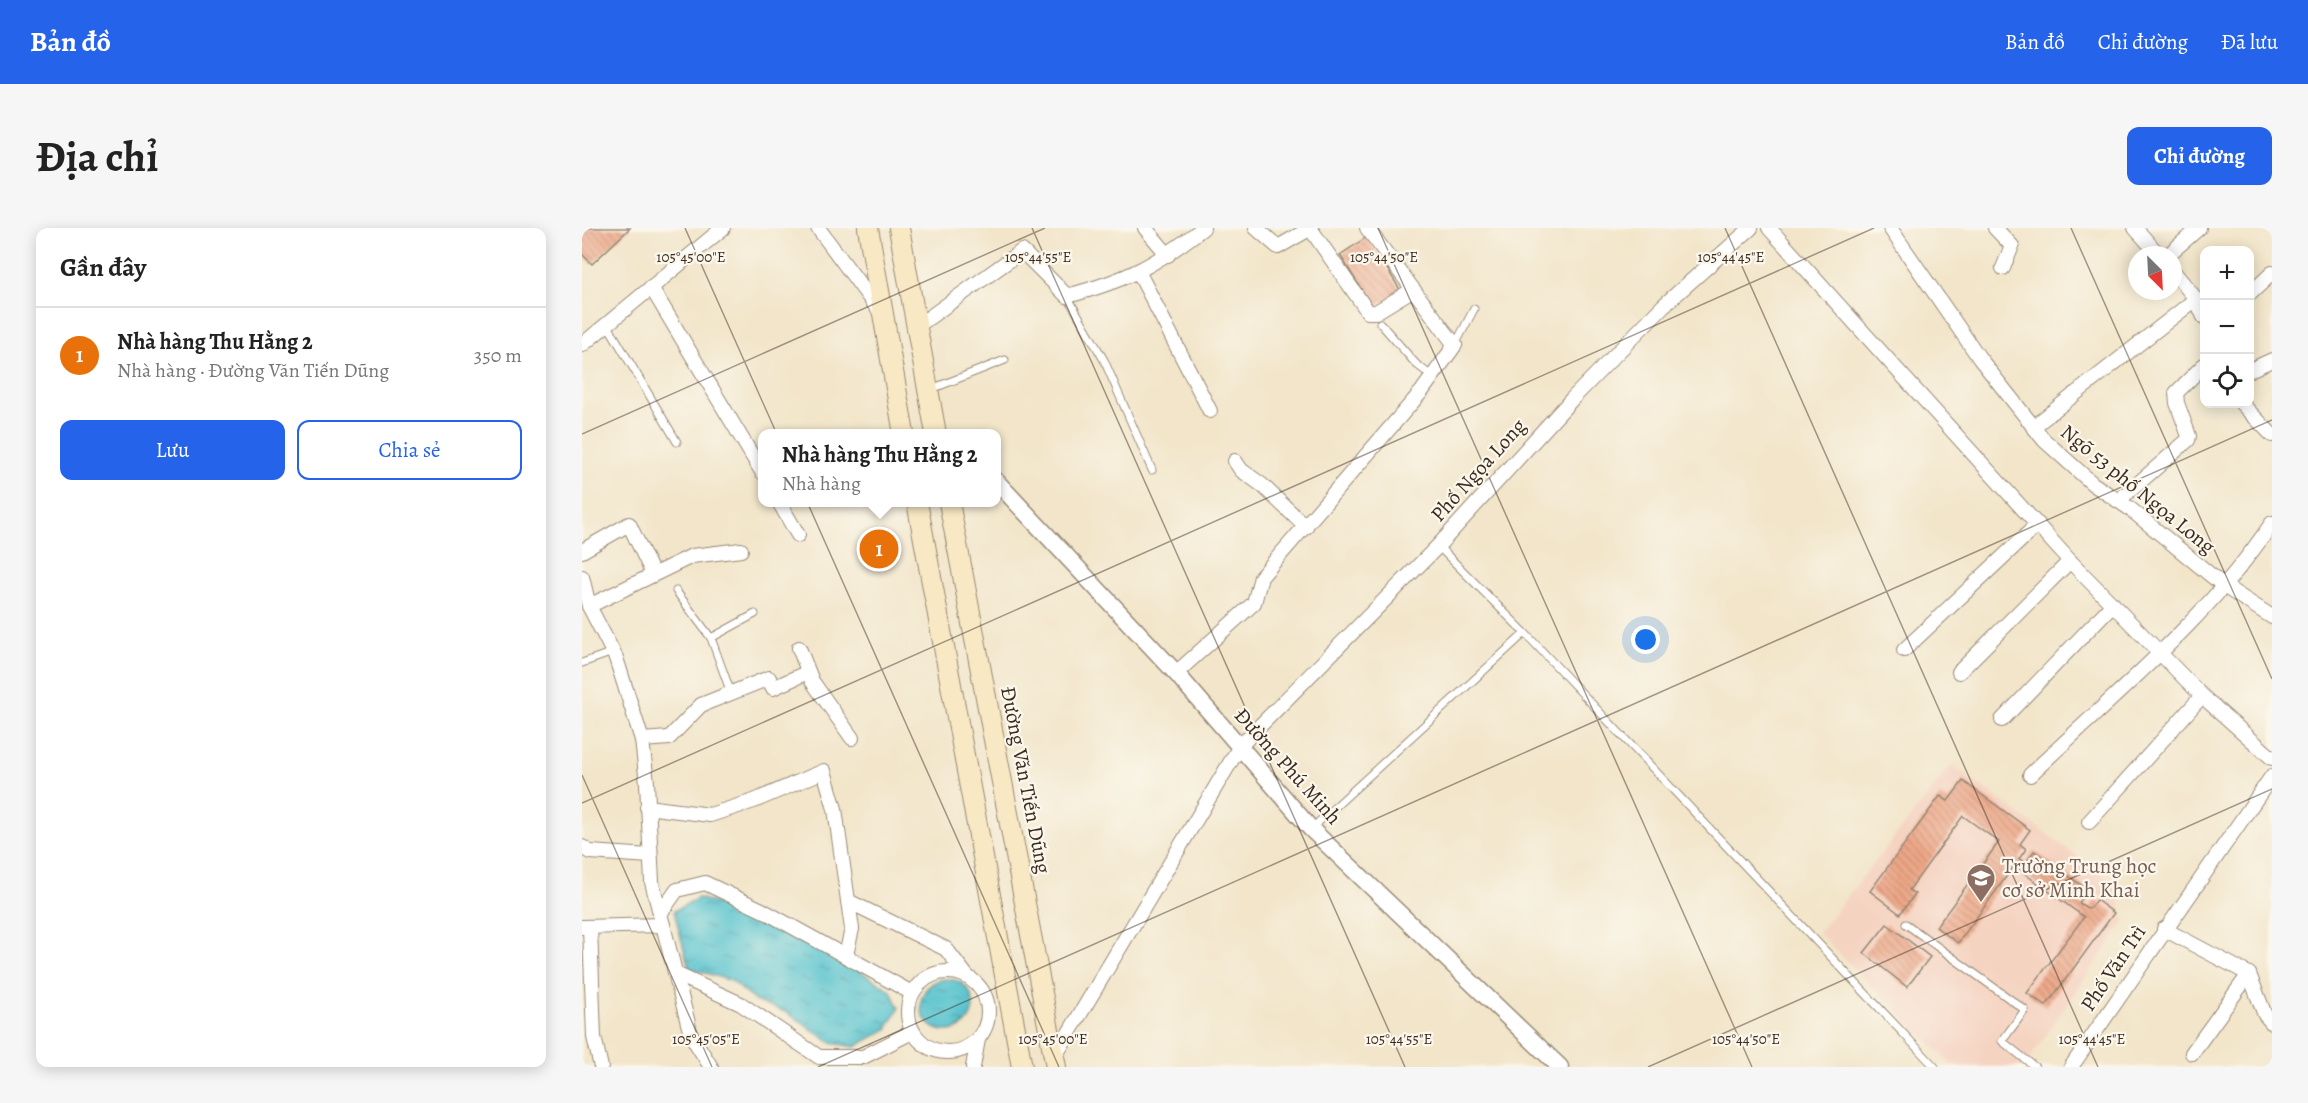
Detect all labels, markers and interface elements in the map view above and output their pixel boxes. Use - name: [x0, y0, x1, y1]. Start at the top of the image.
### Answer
- text: Bản đồ: [30, 23, 111, 61]
- text: Bản đồ: [2005, 28, 2065, 56]
- text: Chỉ đường: [2098, 28, 2188, 56]
- text: Đã lưu: [2221, 28, 2278, 56]
- button: Chỉ đường: [2127, 127, 2272, 185]
- text: Địa chỉ: [36, 128, 158, 185]
- north arrow: [2128, 246, 2182, 300]
- map controls: [2200, 246, 2254, 408]
- button: +: [2200, 246, 2254, 300]
- text: 105°45'00"E: [656, 247, 726, 267]
- text: 105°44'55"E: [1005, 247, 1071, 267]
- text: 105°44'50"E: [1350, 247, 1418, 267]
- text: 105°44'45"E: [1698, 247, 1764, 267]
- text: Gần đây: [60, 250, 146, 285]
- button: −: [2200, 300, 2254, 354]
- text: Nhà hàng Thu Hằng 2: [117, 327, 313, 357]
- text: 1: [76, 342, 83, 369]
- text: 350 m: [474, 342, 522, 369]
- button: locate: [2200, 354, 2254, 408]
- text: Nhà hàng · Đường Văn Tiến Dũng: [117, 357, 389, 384]
- street label: Phố Ngọa Long: [1424, 412, 1532, 528]
- street label: Ngõ 53 phố Ngọa Long: [2055, 418, 2222, 560]
- button: Lưu: [60, 420, 285, 480]
- button: Chia sẻ: [297, 420, 522, 480]
- popup: [758, 429, 1001, 507]
- text: Nhà hàng Thu Hằng 2: [782, 440, 977, 470]
- text: Nhà hàng: [782, 470, 861, 497]
- pin: 1: [860, 526, 898, 572]
- your location: [1631, 625, 1660, 654]
- street label: Đường Văn Tiến Dũng: [994, 684, 1058, 876]
- street label: Đường Phú Minh: [1228, 702, 1348, 830]
- place label: Trường Trung học cơ sở Minh Khai: [2002, 852, 2157, 904]
- school or university icon: Trường Trung học cơ sở Minh Khai: [1965, 862, 1997, 904]
- street label: Phố Văn Trì: [2074, 919, 2152, 1017]
- text: 105°45'05"E: [672, 1029, 740, 1049]
- text: 105°45'00"E: [1018, 1029, 1088, 1049]
- text: 105°44'55"E: [1366, 1029, 1432, 1049]
- text: 105°44'50"E: [1712, 1029, 1780, 1049]
- text: 105°44'45"E: [2059, 1029, 2125, 1049]

